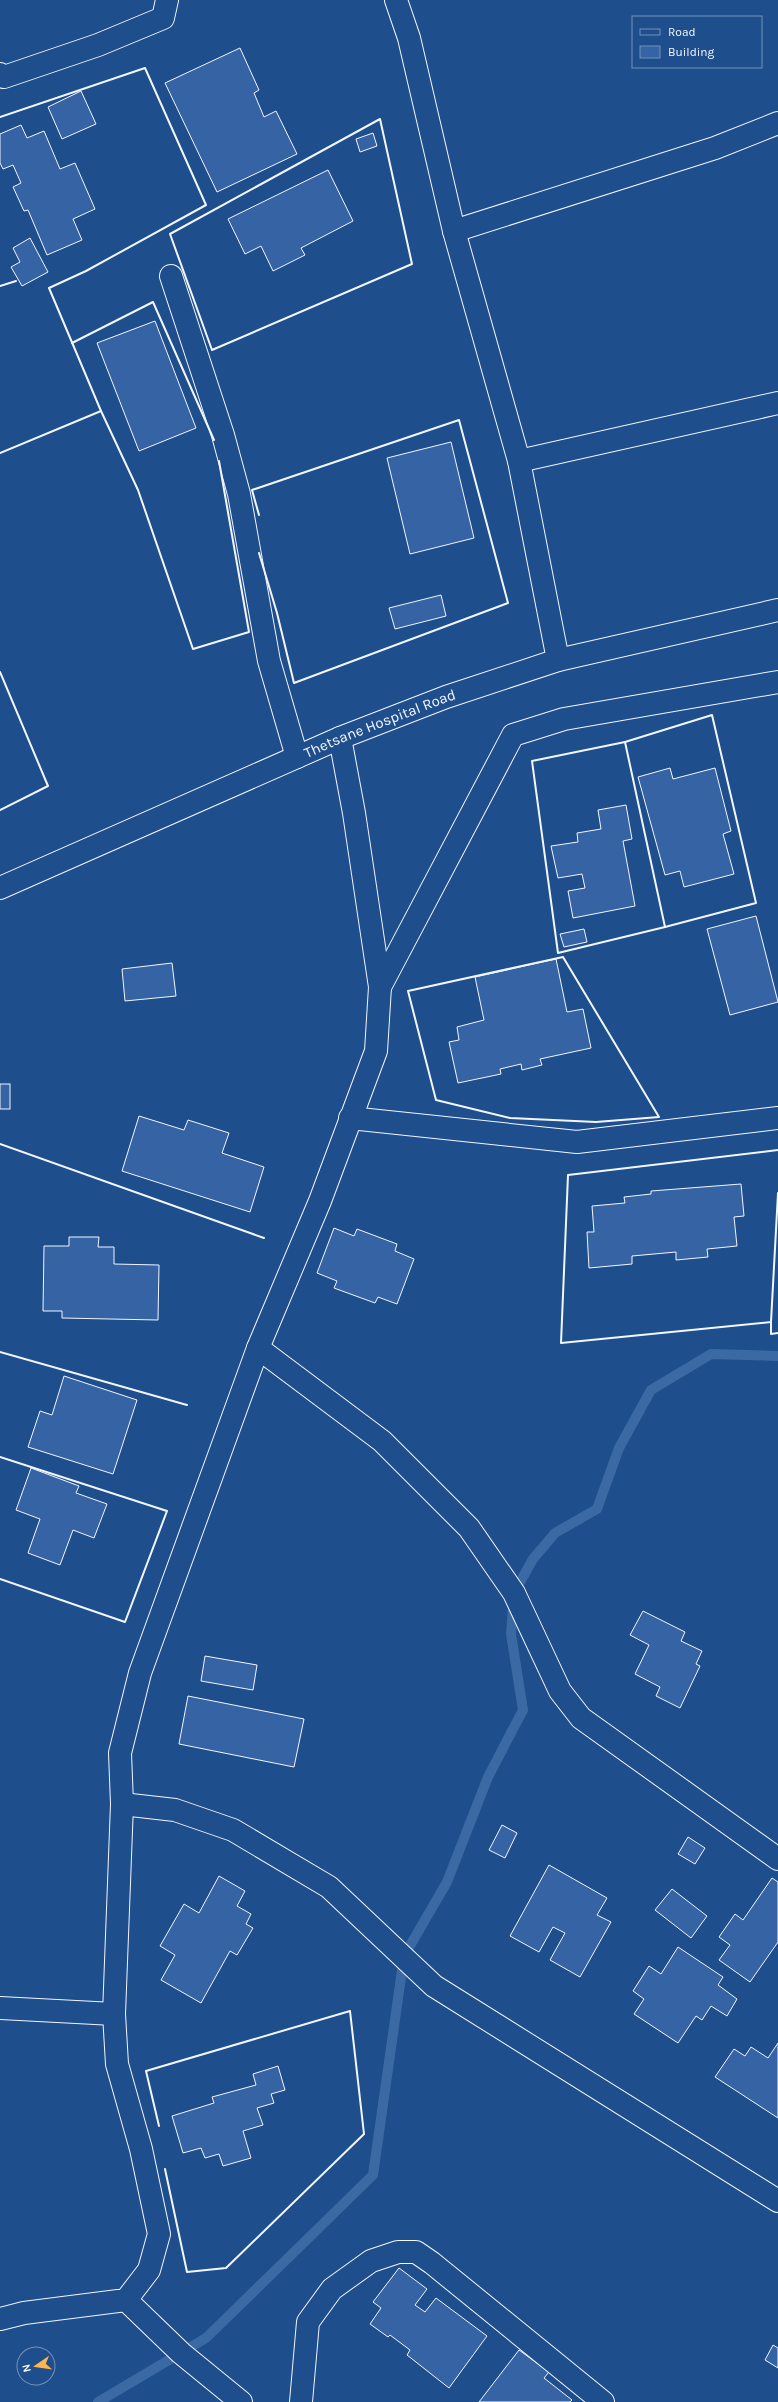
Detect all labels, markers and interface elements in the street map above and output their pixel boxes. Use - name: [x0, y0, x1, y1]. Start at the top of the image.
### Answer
- legend: [632, 16, 762, 68]
- text: Road: [668, 25, 696, 39]
- text: Building: [668, 45, 715, 59]
- street label: Thetsane Hospital Road: [301, 685, 458, 762]
- north arrow: [16, 2346, 56, 2386]
- text: N: [20, 2363, 34, 2373]

